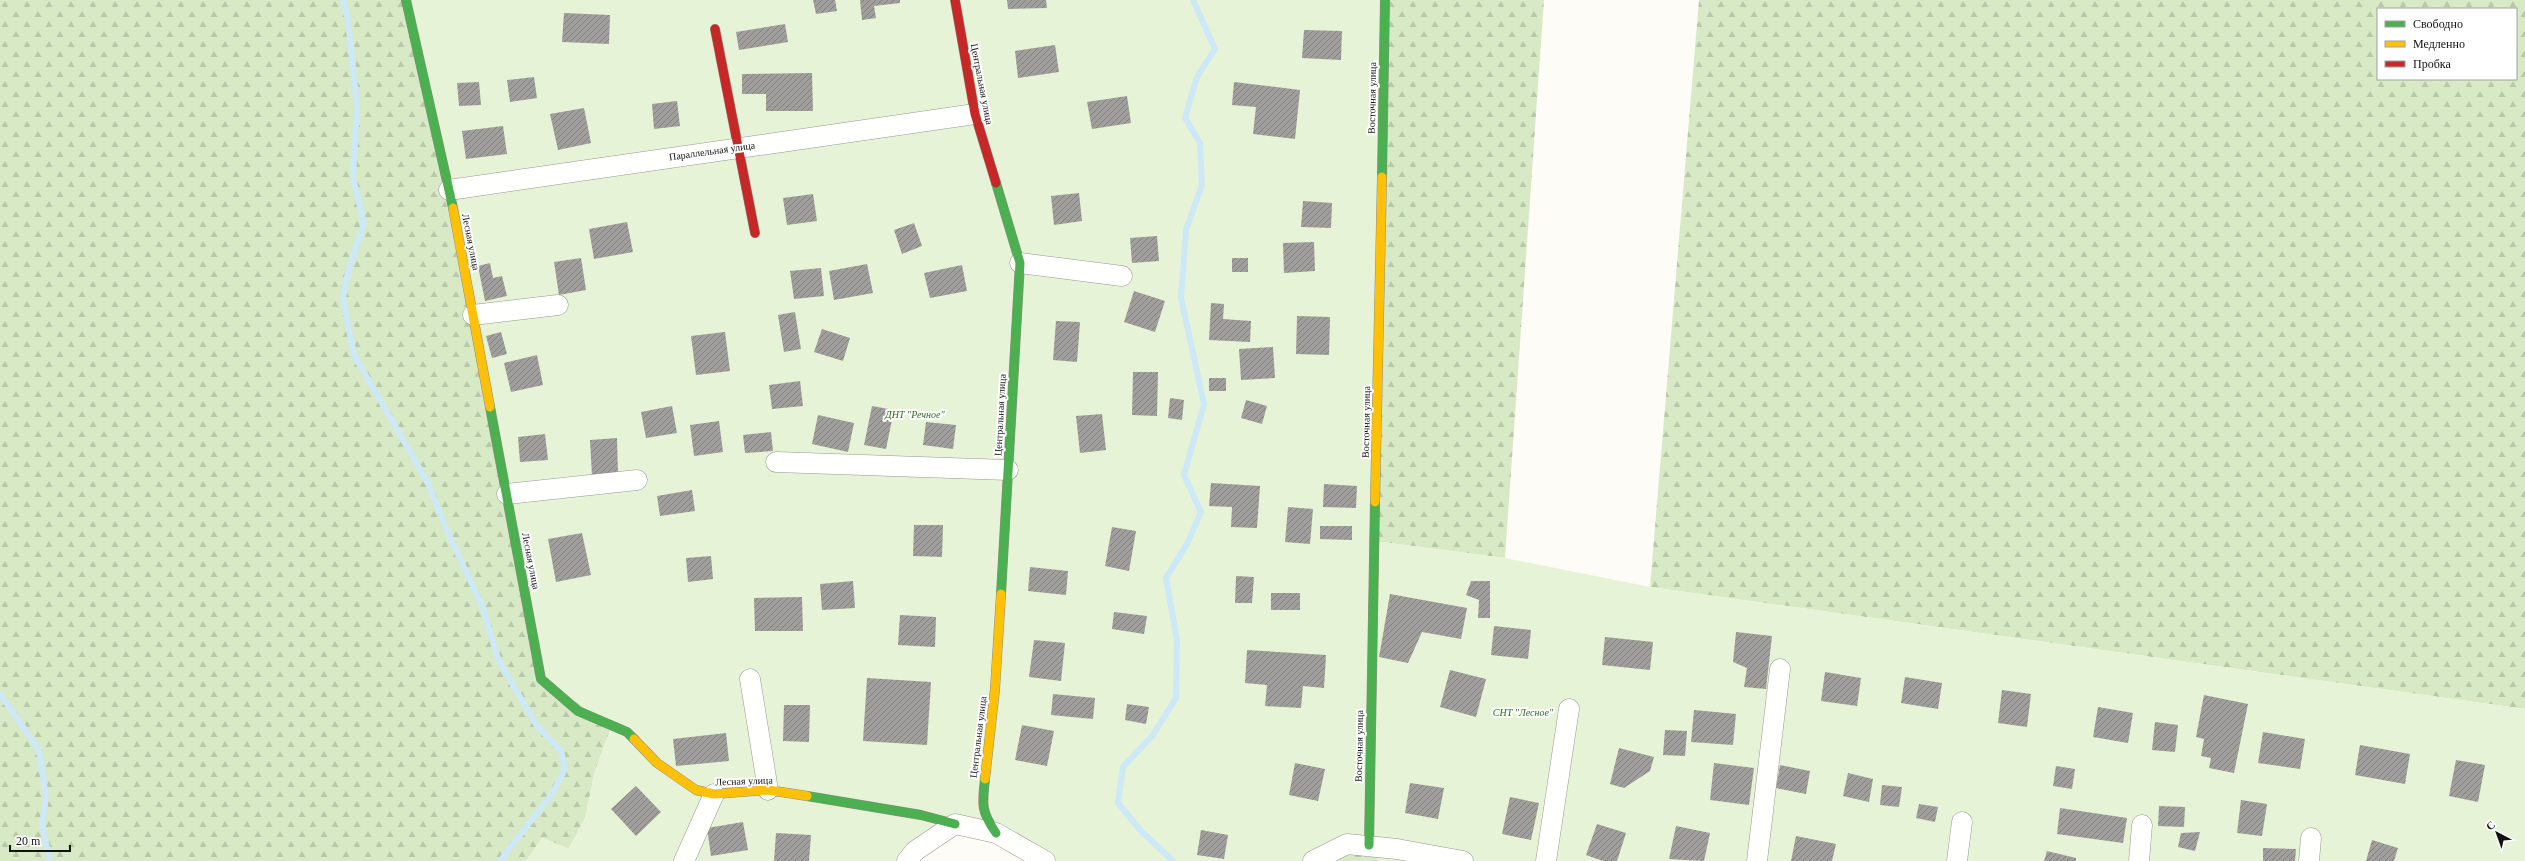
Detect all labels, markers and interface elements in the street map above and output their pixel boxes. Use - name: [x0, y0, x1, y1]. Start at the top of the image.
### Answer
- legend: [2377, 8, 2517, 80]
- text: Свободно: [2413, 17, 2463, 31]
- text: Медленно: [2413, 37, 2465, 51]
- street label: Центральная улица: [969, 43, 995, 126]
- text: Пробка: [2413, 57, 2451, 71]
- street label: Восточная улица: [1366, 61, 1378, 134]
- street label: Параллельная улица: [668, 139, 756, 162]
- street label: Лесная улица: [460, 213, 482, 272]
- street label: Центральная улица: [992, 373, 1008, 456]
- street label: Восточная улица: [1360, 385, 1372, 458]
- park label: ДНТ "Речное": [884, 409, 945, 420]
- street label: Лесная улица: [520, 532, 542, 591]
- street label: Центральная улица: [968, 695, 989, 778]
- park label: СНТ "Лесное": [1493, 707, 1554, 718]
- street label: Восточная улица: [1353, 709, 1365, 782]
- street label: Лесная улица: [715, 774, 773, 787]
- north arrow: [2477, 813, 2517, 853]
- text: С: [2484, 818, 2497, 833]
- scale bar: [10, 827, 70, 853]
- text: 20 m: [16, 834, 41, 848]

